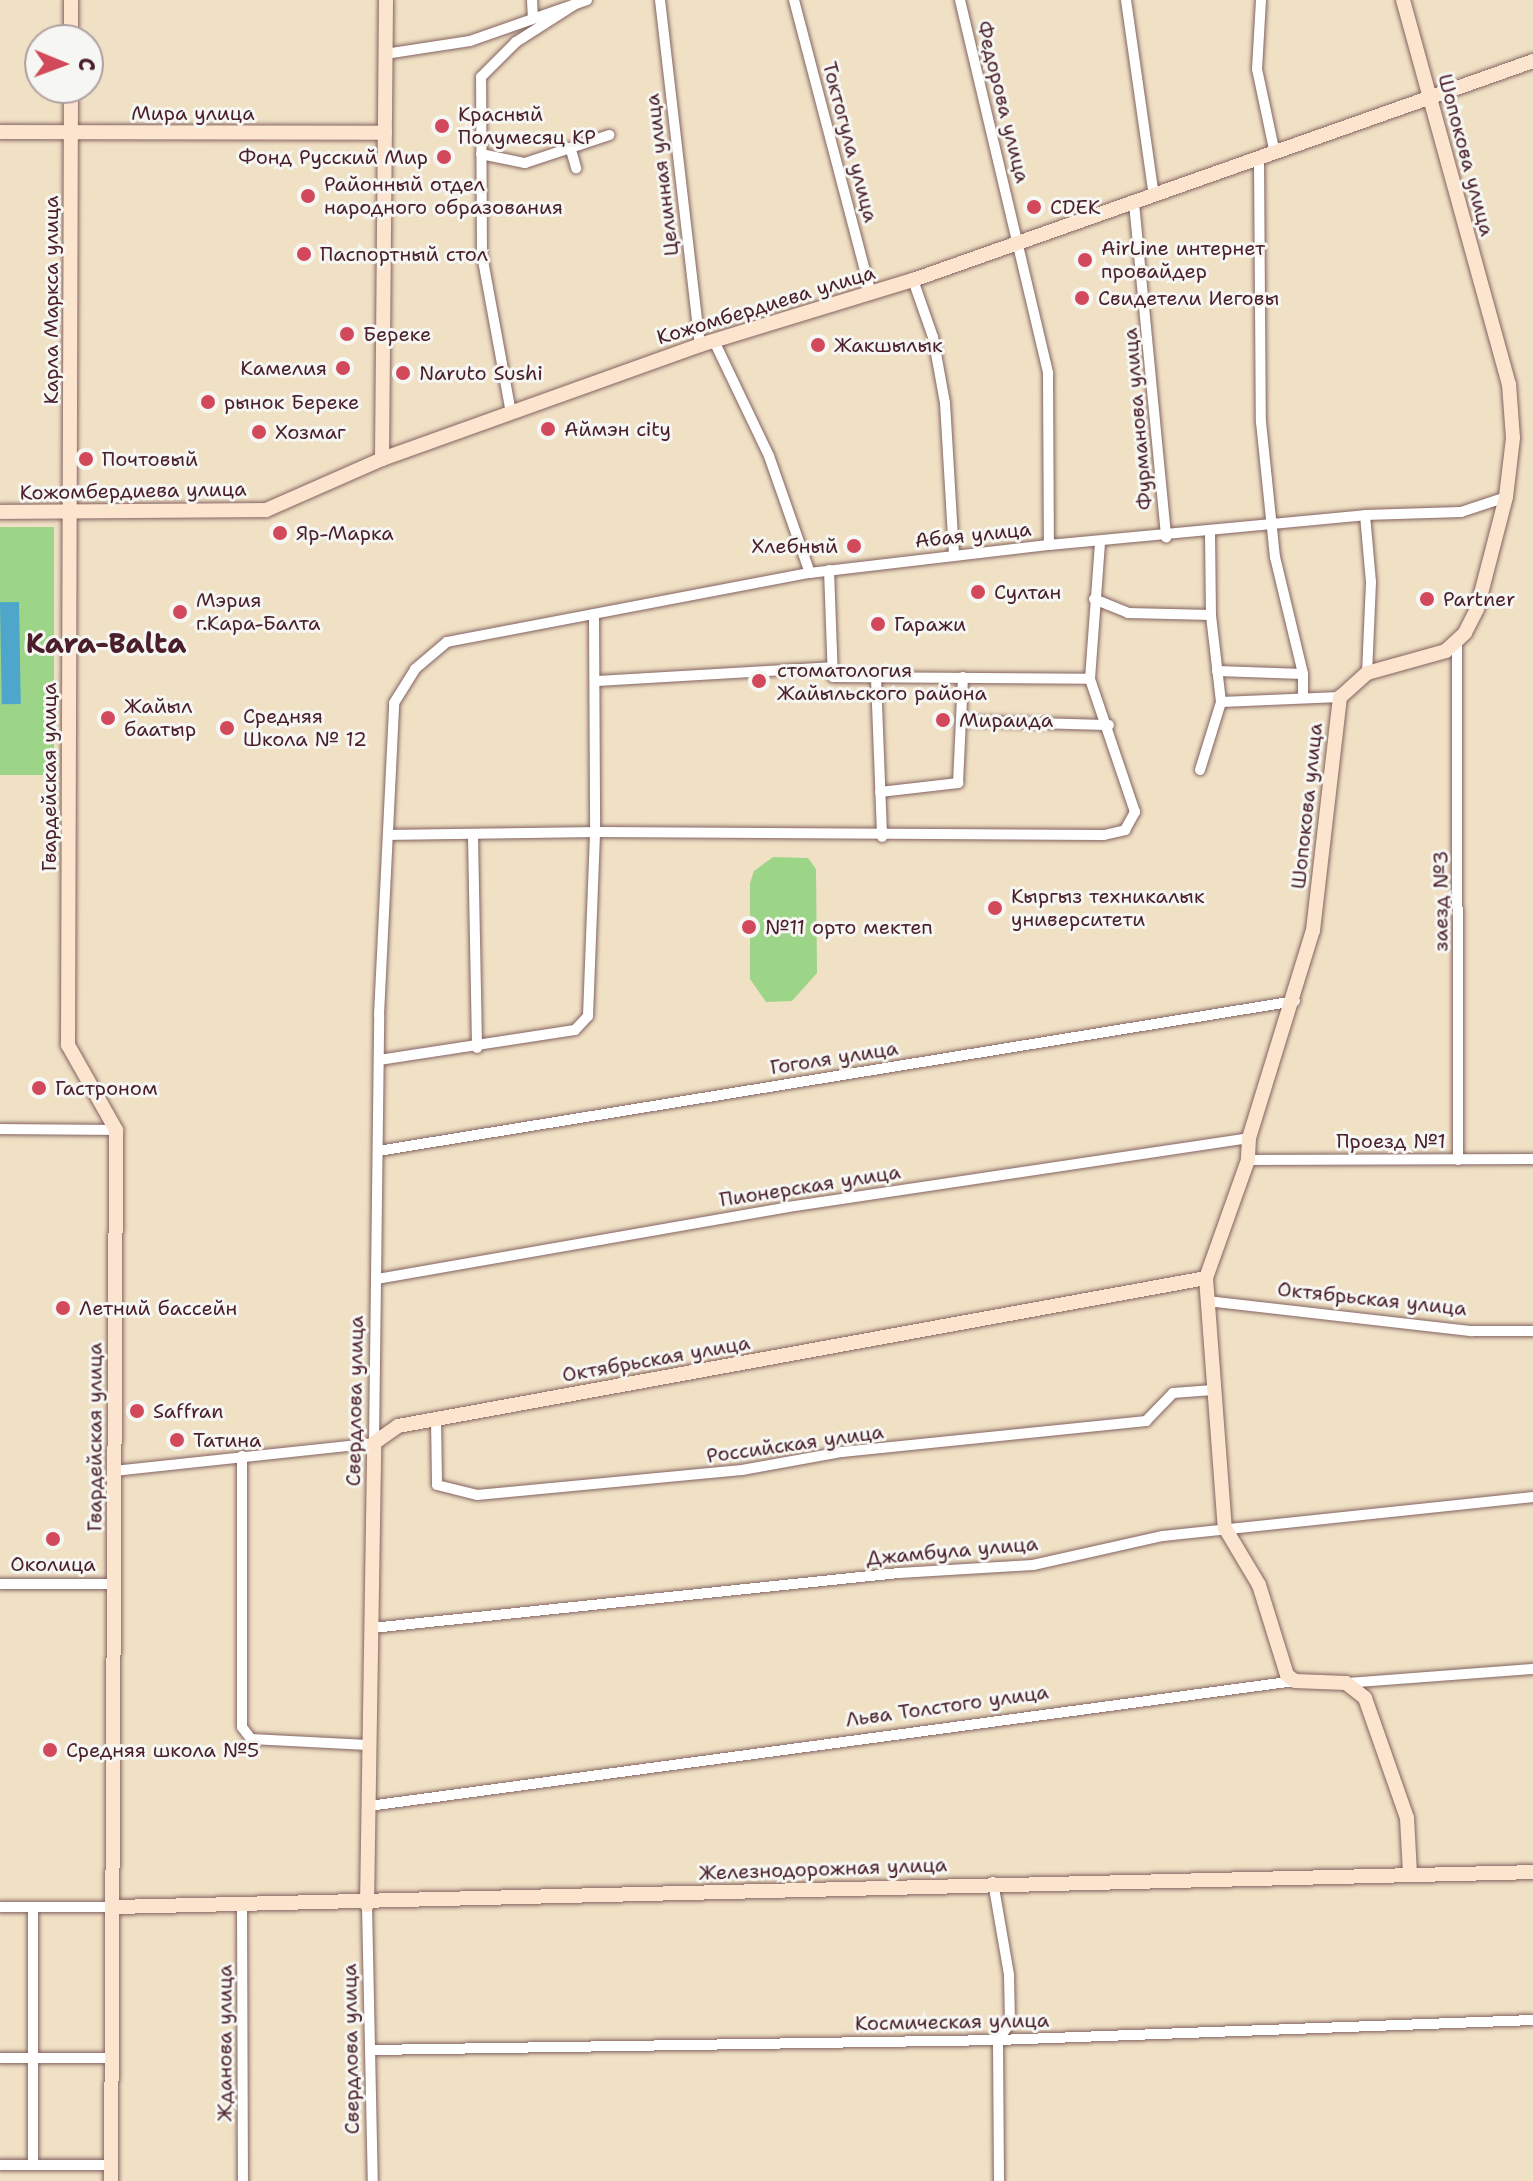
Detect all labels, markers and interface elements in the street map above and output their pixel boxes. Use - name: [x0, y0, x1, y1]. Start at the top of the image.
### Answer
- street label: Федорова улица: [971, 19, 1035, 185]
- north arrow: [24, 24, 104, 104]
- text: С: [72, 57, 101, 71]
- street label: Токтогула улица: [817, 59, 883, 225]
- street label: Шопокова улица: [1433, 71, 1499, 239]
- street label: Целинная улица: [640, 92, 684, 258]
- street label: Мира улица: [131, 101, 255, 125]
- place label: Красный Полумесяц КР: [458, 102, 596, 149]
- marker: Красный Полумесяц КР: [433, 117, 451, 135]
- place label: Фонд Русский Мир: [238, 145, 428, 169]
- marker: Фонд Русский Мир: [435, 148, 453, 166]
- place label: Районный отдел народного образования: [324, 172, 563, 219]
- marker: Районный отдел народного образования: [299, 187, 317, 205]
- street label: Карла Маркса улица: [39, 195, 63, 405]
- place label: CDEK: [1050, 195, 1101, 219]
- marker: CDEK: [1025, 198, 1043, 216]
- place label: AirLine интернет провайдер: [1101, 236, 1265, 283]
- place label: Паспортный стол: [320, 242, 488, 266]
- marker: Паспортный стол: [295, 245, 313, 263]
- marker: AirLine интернет провайдер: [1076, 251, 1094, 269]
- street label: Кожомбердиева улица: [654, 260, 878, 350]
- place label: Свидетели Иеговы: [1098, 286, 1279, 310]
- marker: Свидетели Иеговы: [1073, 289, 1091, 307]
- place label: Береке: [363, 322, 431, 346]
- marker: Береке: [338, 325, 356, 343]
- street label: Фурманова улица: [1118, 327, 1158, 511]
- place label: Жакшылык: [834, 333, 943, 357]
- marker: Жакшылык: [809, 336, 827, 354]
- place label: Камелия: [240, 356, 327, 380]
- marker: Камелия: [334, 359, 352, 377]
- place label: Naruto Sushi: [419, 361, 543, 385]
- marker: Naruto Sushi: [394, 364, 412, 382]
- place label: рынок Береке: [224, 390, 359, 414]
- marker: рынок Береке: [199, 393, 217, 411]
- place label: Аймэн city: [564, 417, 671, 441]
- place label: Хозмаг: [275, 420, 346, 444]
- marker: Аймэн city: [539, 420, 557, 438]
- marker: Хозмаг: [250, 423, 268, 441]
- place label: Почтовый: [102, 447, 198, 471]
- marker: Почтовый: [77, 450, 95, 468]
- street label: Кожомбердиева улица: [19, 477, 247, 505]
- street label: Абая улица: [913, 517, 1033, 553]
- place label: Яр-Марка: [296, 521, 394, 545]
- marker: Яр-Марка: [271, 524, 289, 542]
- place label: Хлебный: [751, 534, 838, 558]
- marker: Хлебный: [845, 537, 863, 555]
- place label: Султан: [994, 580, 1061, 604]
- marker: Султан: [969, 583, 987, 601]
- place label: Partner: [1443, 587, 1515, 611]
- place label: Мэрия г.Кара-Балта: [196, 588, 320, 635]
- marker: Partner: [1418, 590, 1436, 608]
- marker: Мэрия г.Кара-Балта: [171, 603, 189, 621]
- place label: Гаражи: [894, 612, 966, 636]
- marker: Гаражи: [869, 615, 887, 633]
- district label: Kara-Balta: [26, 626, 186, 660]
- place label: стоматология Жайыльского района: [777, 658, 987, 705]
- marker: стоматология Жайыльского района: [748, 670, 770, 692]
- street label: Гвардейская улица: [37, 682, 61, 872]
- place label: Жайыл баатыр: [124, 694, 196, 741]
- place label: Средняя Школа № 12: [243, 704, 367, 751]
- place label: Мираида: [959, 708, 1053, 732]
- marker: Жайыл баатыр: [99, 709, 117, 727]
- marker: Мираида: [934, 711, 952, 729]
- marker: Средняя Школа № 12: [218, 719, 236, 737]
- street label: Шопокова улица: [1286, 722, 1328, 890]
- street label: заезд №3: [1429, 850, 1453, 952]
- place label: Кыргыз техникалык университети: [1011, 884, 1205, 931]
- marker: Кыргыз техникалык университети: [986, 899, 1004, 917]
- place label: №11 орто мектеп: [765, 915, 933, 939]
- marker: №11 орто мектеп: [740, 918, 758, 936]
- street label: Гоголя улица: [768, 1036, 900, 1080]
- place label: Гастроном: [55, 1076, 158, 1100]
- marker: Гастроном: [30, 1079, 48, 1097]
- street label: Проезд №1: [1336, 1129, 1446, 1153]
- street label: Пионерская улица: [718, 1160, 902, 1212]
- street label: Октябрьская улица: [1276, 1277, 1468, 1321]
- place label: Летний бассейн: [79, 1296, 237, 1320]
- marker: Летний бассейн: [54, 1299, 72, 1317]
- street label: Свердлова улица: [342, 1315, 368, 1487]
- street label: Октябрьская улица: [560, 1331, 752, 1387]
- street label: Гвардейская улица: [83, 1342, 107, 1532]
- place label: Saffran: [153, 1399, 224, 1423]
- marker: Saffran: [128, 1402, 146, 1420]
- street label: Российская улица: [705, 1420, 885, 1468]
- place label: Татина: [193, 1428, 261, 1452]
- marker: Татина: [168, 1431, 186, 1449]
- marker: Околица: [44, 1530, 62, 1548]
- street label: Джамбула улица: [865, 1532, 1039, 1570]
- place label: Околица: [10, 1552, 96, 1576]
- street label: Льва Толстого улица: [844, 1680, 1050, 1732]
- place label: Средняя школа №5: [66, 1738, 259, 1762]
- marker: Средняя школа №5: [41, 1741, 59, 1759]
- street label: Железнодорожная улица: [698, 1853, 948, 1885]
- street label: Свердлова улица: [338, 1963, 364, 2135]
- street label: Жданова улица: [213, 1964, 237, 2122]
- street label: Космическая улица: [855, 2008, 1049, 2036]

